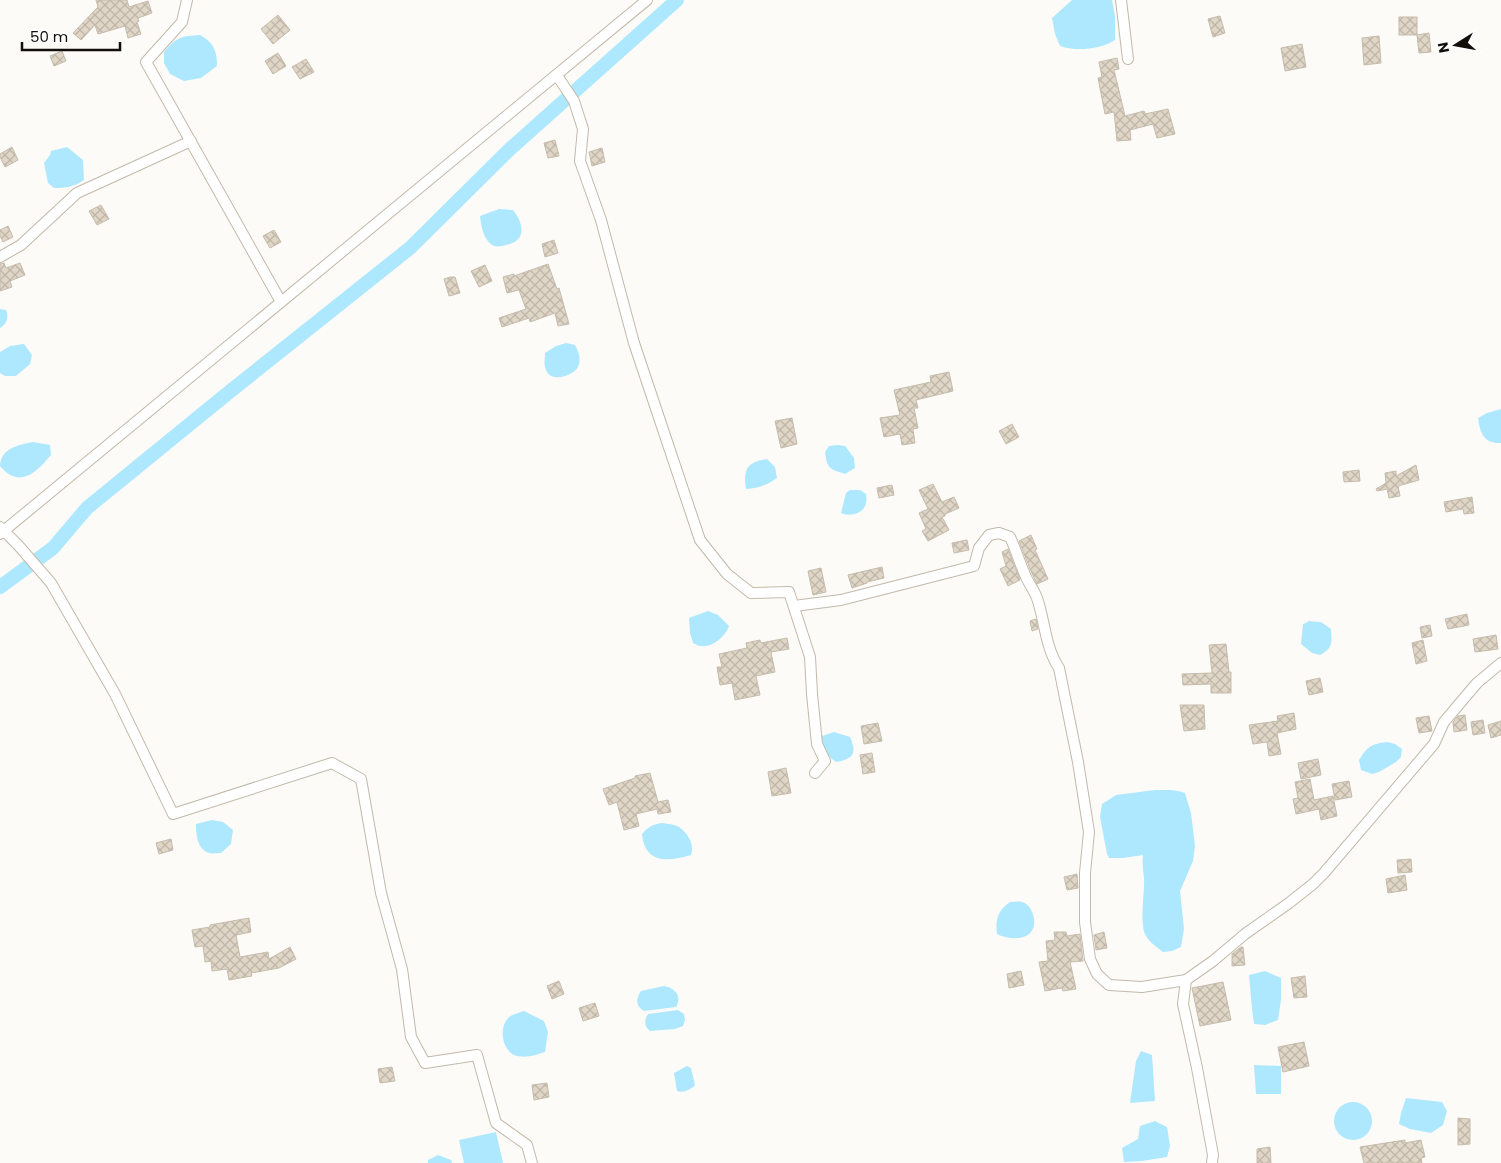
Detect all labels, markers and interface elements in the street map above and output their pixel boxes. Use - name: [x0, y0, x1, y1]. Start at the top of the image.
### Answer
- scale bar: [22, 20, 120, 52]
- north arrow: [1431, 20, 1481, 70]
- text: 50 m: [30, 26, 68, 47]
- text: N: [1432, 40, 1454, 55]

